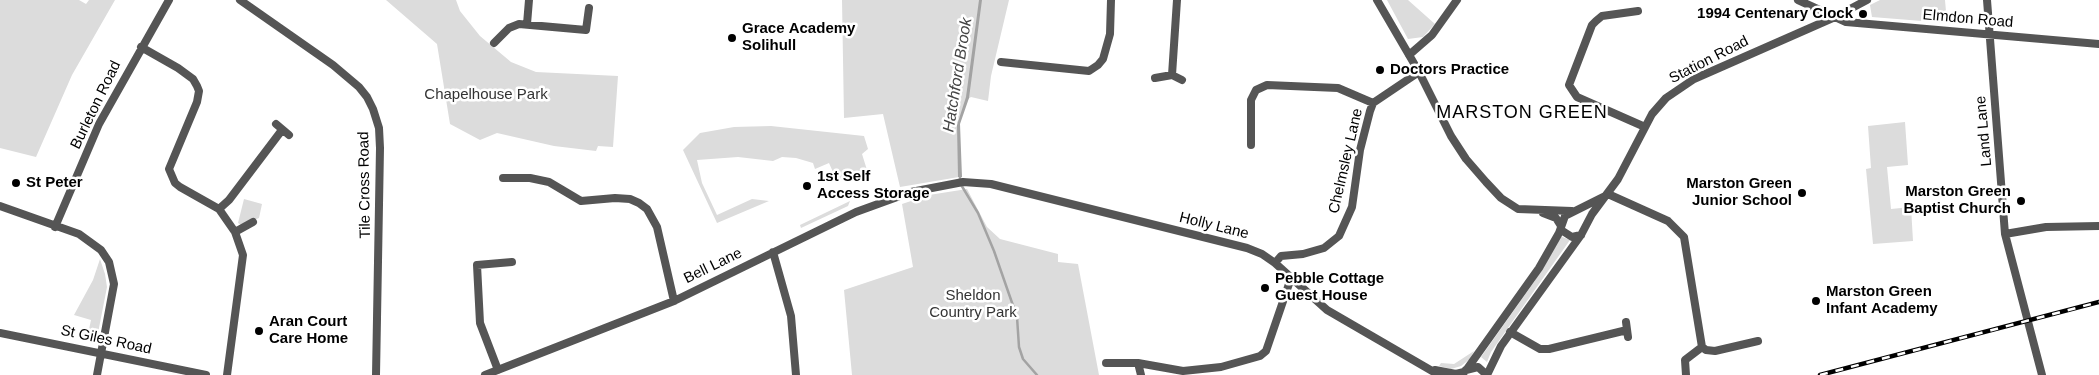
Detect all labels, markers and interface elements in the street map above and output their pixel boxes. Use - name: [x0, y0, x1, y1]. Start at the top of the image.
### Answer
- place label: 1994 Centenary Clock: [1697, 5, 1853, 23]
- street label: Elmdon Road: [1922, 6, 2014, 32]
- marker: 1994 Centenary Clock: [1857, 8, 1869, 20]
- water label: Hatchford Brook: [939, 16, 977, 134]
- place label: Grace Academy Solihull: [742, 20, 855, 55]
- marker: Grace Academy Solihull: [726, 32, 738, 44]
- street label: Station Road: [1666, 32, 1752, 88]
- street label: Burleton Road: [67, 58, 125, 152]
- place label: Doctors Practice: [1390, 61, 1509, 79]
- marker: Doctors Practice: [1374, 64, 1386, 76]
- park label: Chapelhouse Park: [424, 86, 548, 104]
- street label: Land Lane: [1972, 95, 1996, 167]
- district label: MARSTON GREEN: [1435, 102, 1609, 124]
- street label: Chelmsley Lane: [1325, 107, 1367, 215]
- street label: Tile Cross Road: [355, 131, 375, 239]
- place label: 1st Self Access Storage: [817, 168, 930, 203]
- place label: St Peter: [26, 174, 83, 192]
- place label: Marston Green Junior School: [1686, 175, 1792, 210]
- marker: St Peter: [10, 177, 22, 189]
- marker: 1st Self Access Storage: [801, 180, 813, 192]
- place label: Marston Green Baptist Church: [1903, 183, 2011, 218]
- marker: Marston Green Junior School: [1796, 187, 1808, 199]
- marker: Marston Green Baptist Church: [2015, 195, 2027, 207]
- street label: Holly Lane: [1177, 209, 1251, 243]
- street label: Bell Lane: [681, 244, 745, 288]
- place label: Pebble Cottage Guest House: [1275, 270, 1384, 305]
- marker: Pebble Cottage Guest House: [1259, 282, 1271, 294]
- place label: Marston Green Infant Academy: [1826, 283, 1938, 318]
- park label: Sheldon Country Park: [929, 287, 1017, 322]
- marker: Marston Green Infant Academy: [1810, 295, 1822, 307]
- place label: Aran Court Care Home: [269, 313, 348, 348]
- street label: St Giles Road: [59, 322, 153, 358]
- marker: Aran Court Care Home: [253, 325, 265, 337]

